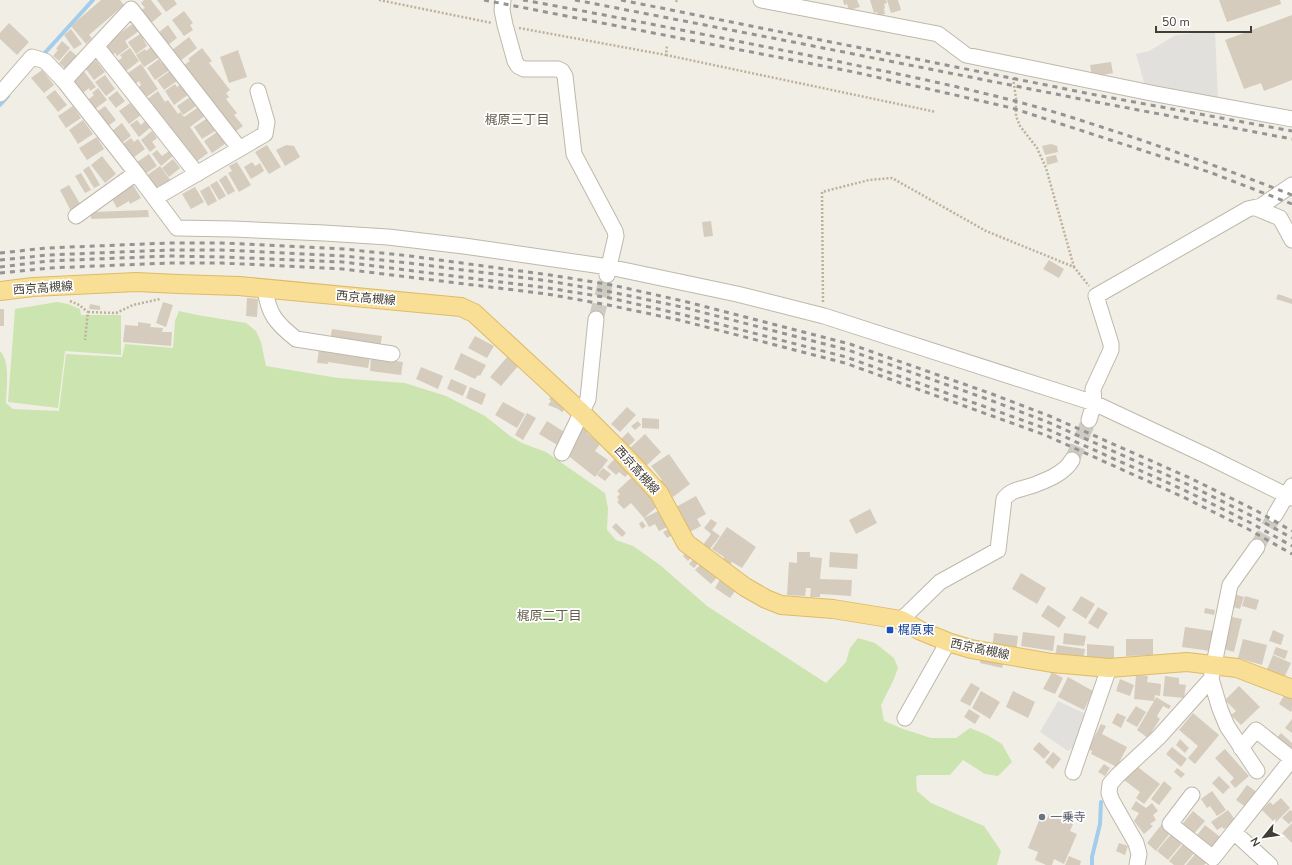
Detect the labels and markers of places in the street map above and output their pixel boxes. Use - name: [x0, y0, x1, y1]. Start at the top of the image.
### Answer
- place label: 梶原東: [898, 622, 934, 638]
- marker: 梶原東: [885, 625, 895, 635]
- place label: 一乗寺: [1050, 809, 1086, 825]
- marker: 一乗寺: [1037, 812, 1047, 822]

